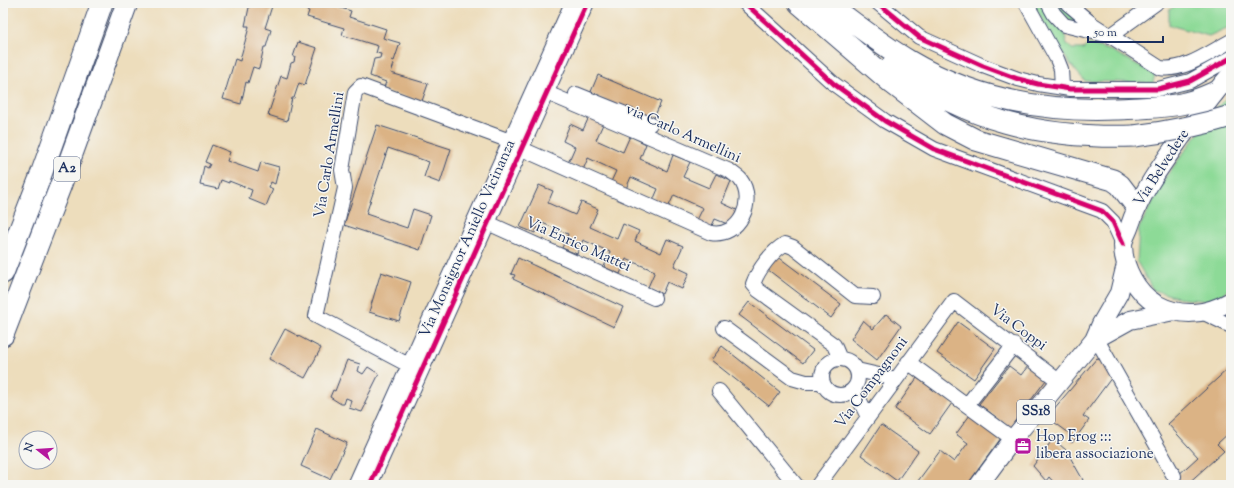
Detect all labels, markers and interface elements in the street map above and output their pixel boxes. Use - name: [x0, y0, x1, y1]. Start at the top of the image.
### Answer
- scale bar: [1088, 18, 1163, 44]
- text: 50 m: [1093, 24, 1117, 42]
- street label: Via Carlo Armellini: [310, 90, 350, 220]
- street label: via Carlo Armellini: [622, 99, 744, 169]
- street label: Via Belvedere: [1129, 125, 1195, 211]
- street label: Via Monsignor Aniello Vicinanza: [415, 137, 521, 341]
- road number: A2: [54, 157, 80, 181]
- street label: Via Enrico Mattei: [522, 212, 634, 278]
- street label: Via Coppi: [985, 300, 1051, 356]
- street label: Via Compagnoni: [830, 333, 914, 433]
- road number: SS18: [1017, 400, 1055, 424]
- place label: Hop Frog ::: libera associazione: [1036, 427, 1154, 465]
- north arrow: [18, 430, 58, 470]
- office icon: Hop Frog ::: libera associazione: [1013, 436, 1033, 456]
- text: N: [20, 441, 38, 455]

